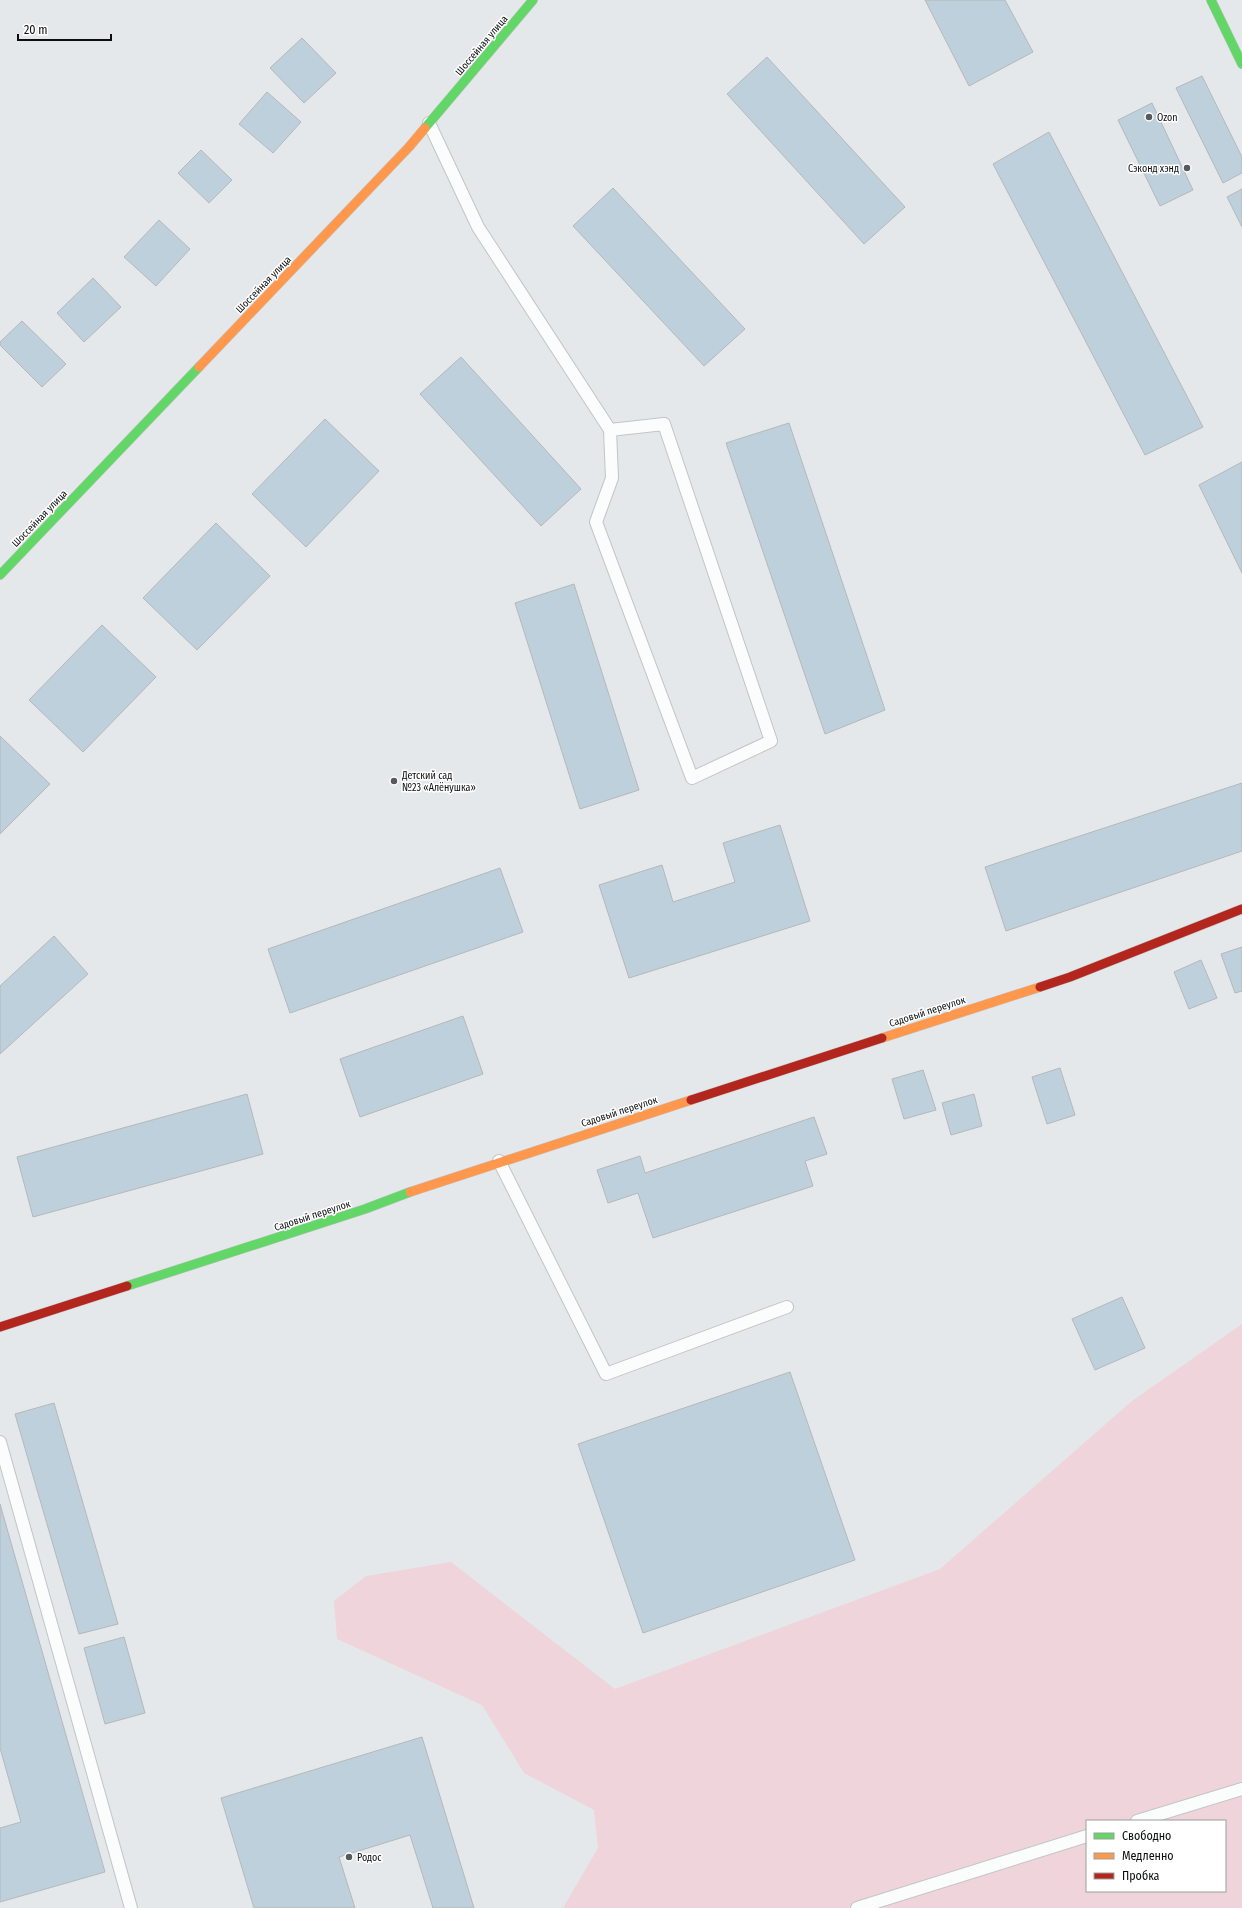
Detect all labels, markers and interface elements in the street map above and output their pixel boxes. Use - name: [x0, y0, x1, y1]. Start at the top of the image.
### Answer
- street label: Шоссейная улица: [453, 13, 510, 78]
- scale bar: [18, 16, 111, 42]
- text: 20 m: [24, 23, 48, 37]
- marker: Ozon: [1144, 112, 1154, 122]
- place label: Ozon: [1157, 112, 1178, 124]
- place label: Сэконд хэнд: [1128, 163, 1179, 175]
- marker: Сэконд хэнд: [1182, 163, 1192, 173]
- street label: Шоссейная улица: [233, 254, 294, 316]
- street label: Шоссейная улица: [9, 488, 70, 550]
- place label: Детский сад №23 «Алёнушка»: [401, 770, 476, 794]
- marker: Детский сад №23 «Алёнушка»: [389, 776, 399, 786]
- street label: Садовый переулок: [888, 994, 967, 1030]
- street label: Садовый переулок: [580, 1094, 659, 1130]
- street label: Садовый переулок: [273, 1198, 352, 1234]
- legend: [1086, 1820, 1226, 1892]
- text: Свободно: [1122, 1829, 1171, 1843]
- text: Медленно: [1122, 1849, 1174, 1863]
- marker: Родос: [344, 1852, 354, 1862]
- place label: Родос: [357, 1852, 382, 1864]
- text: Пробка: [1122, 1869, 1160, 1883]

